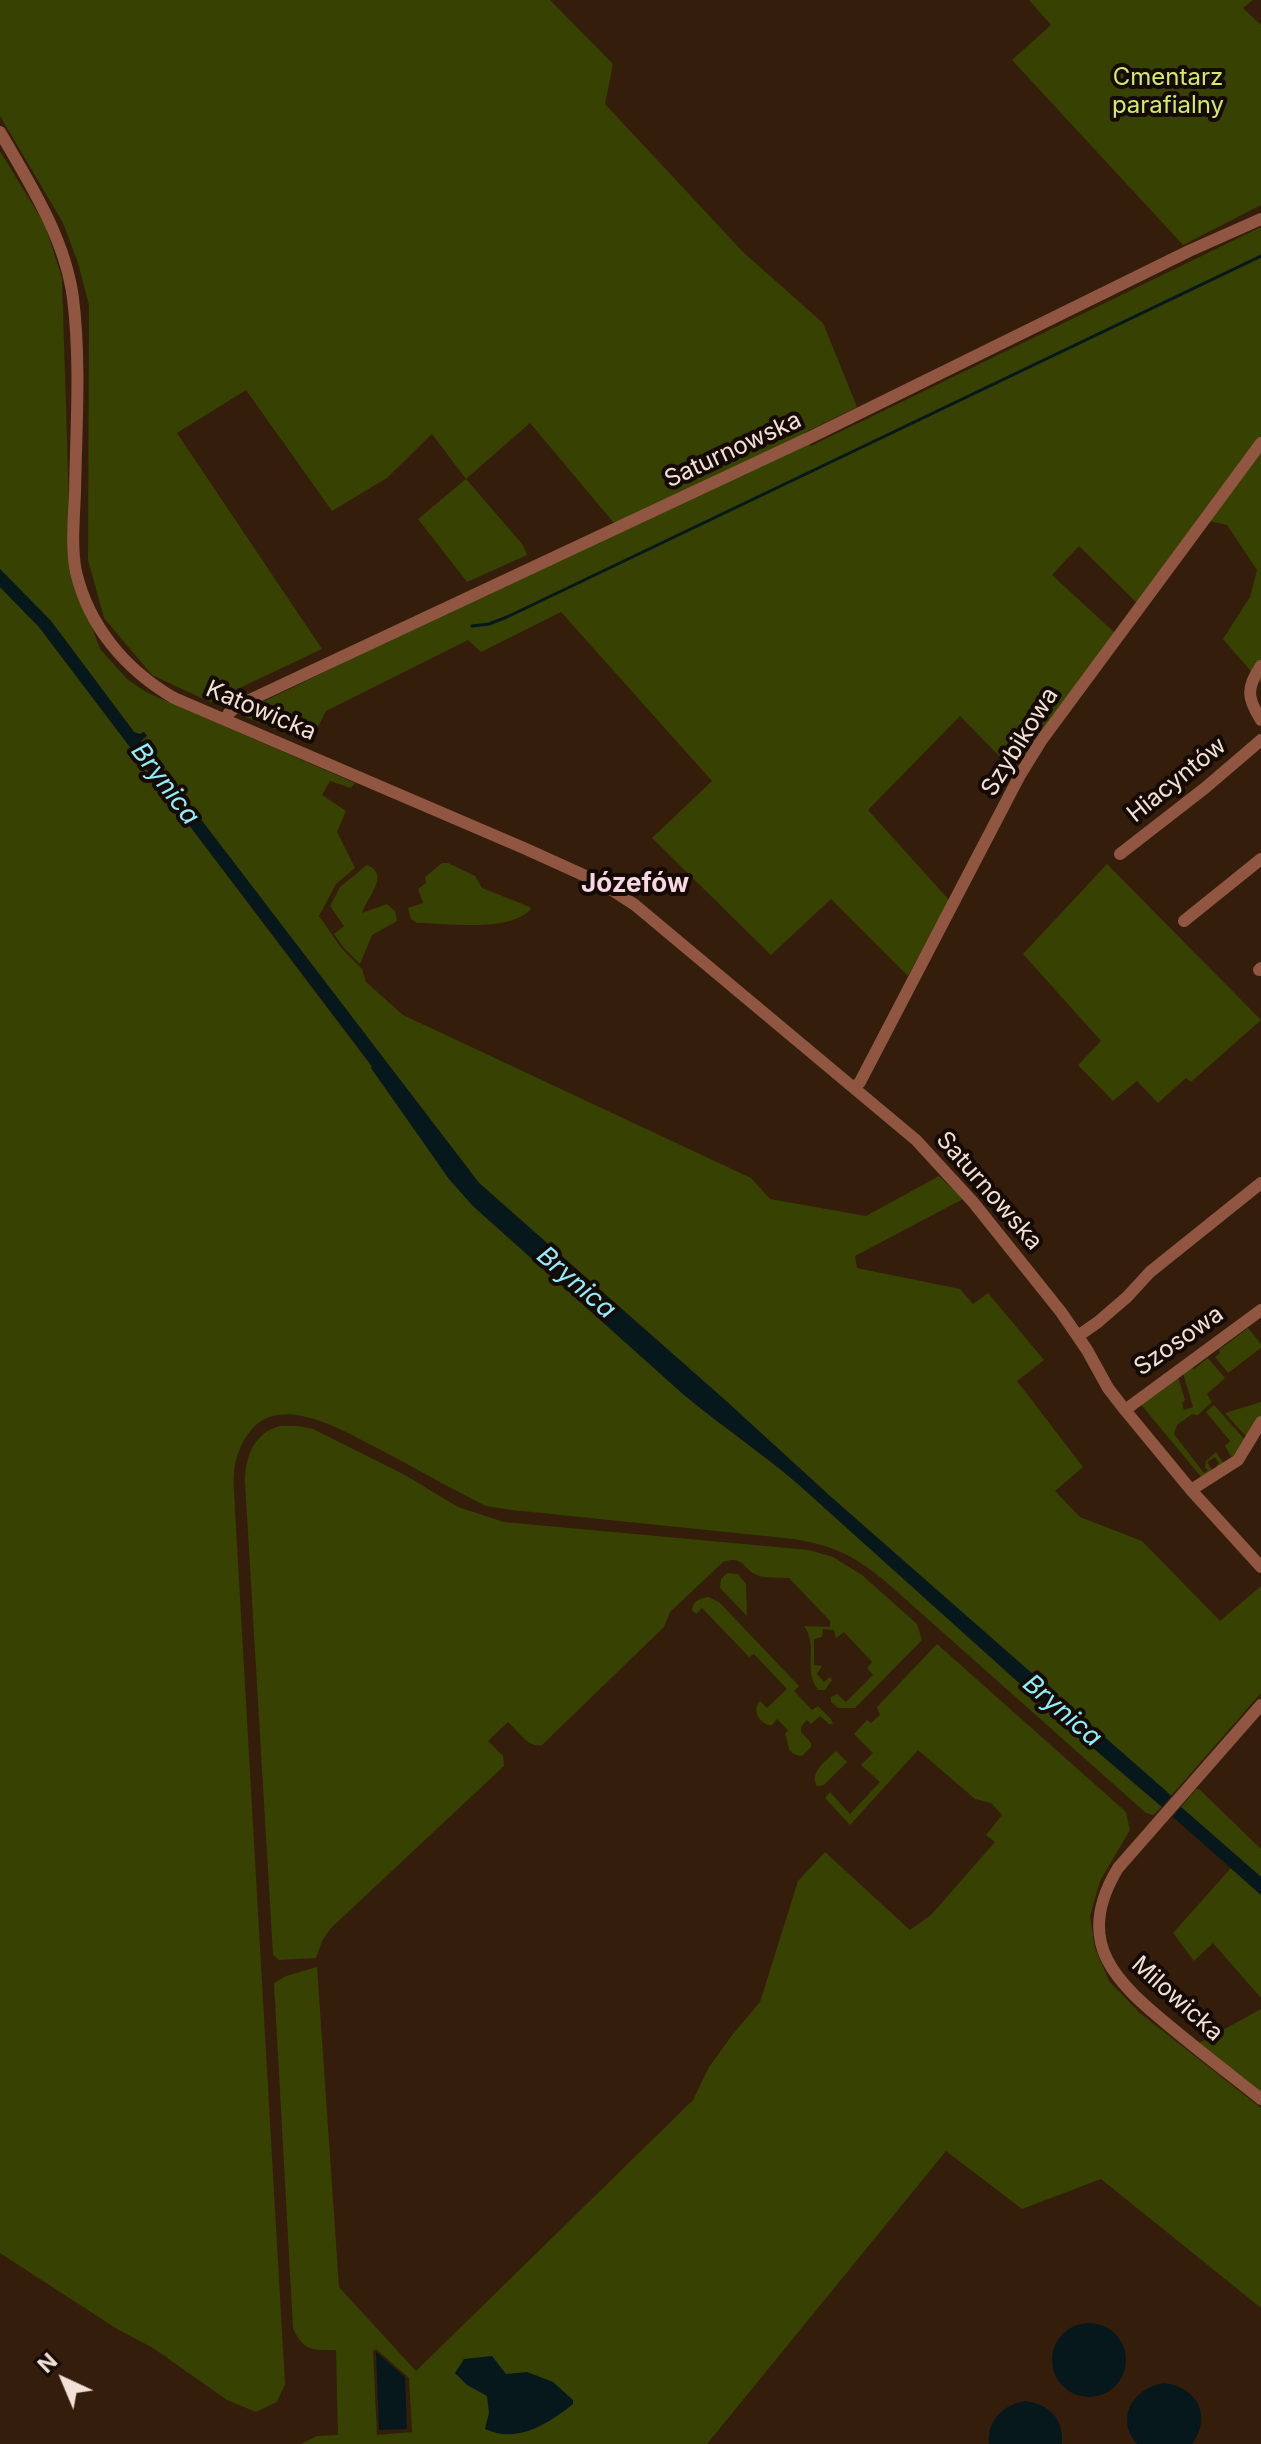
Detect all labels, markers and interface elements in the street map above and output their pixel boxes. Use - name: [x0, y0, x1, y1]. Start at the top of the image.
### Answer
- park label: Cmentarz parafialny: [1112, 64, 1224, 120]
- street label: Saturnowska: [660, 406, 806, 494]
- street label: Katowicka: [202, 675, 320, 747]
- street label: Szybikowa: [975, 682, 1065, 802]
- street label: Hiacyntów: [1122, 731, 1232, 829]
- water label: Brynica: [124, 737, 206, 831]
- district label: Józefów: [581, 868, 689, 900]
- street label: Saturnowska: [930, 1126, 1048, 1256]
- water label: Brynica: [530, 1240, 622, 1326]
- street label: Szosowa: [1129, 1300, 1229, 1382]
- water label: Brynica: [1016, 1668, 1108, 1754]
- street label: Milowicka: [1125, 1950, 1229, 2048]
- north arrow: [24, 2340, 104, 2420]
- text: N: [32, 2348, 62, 2378]

